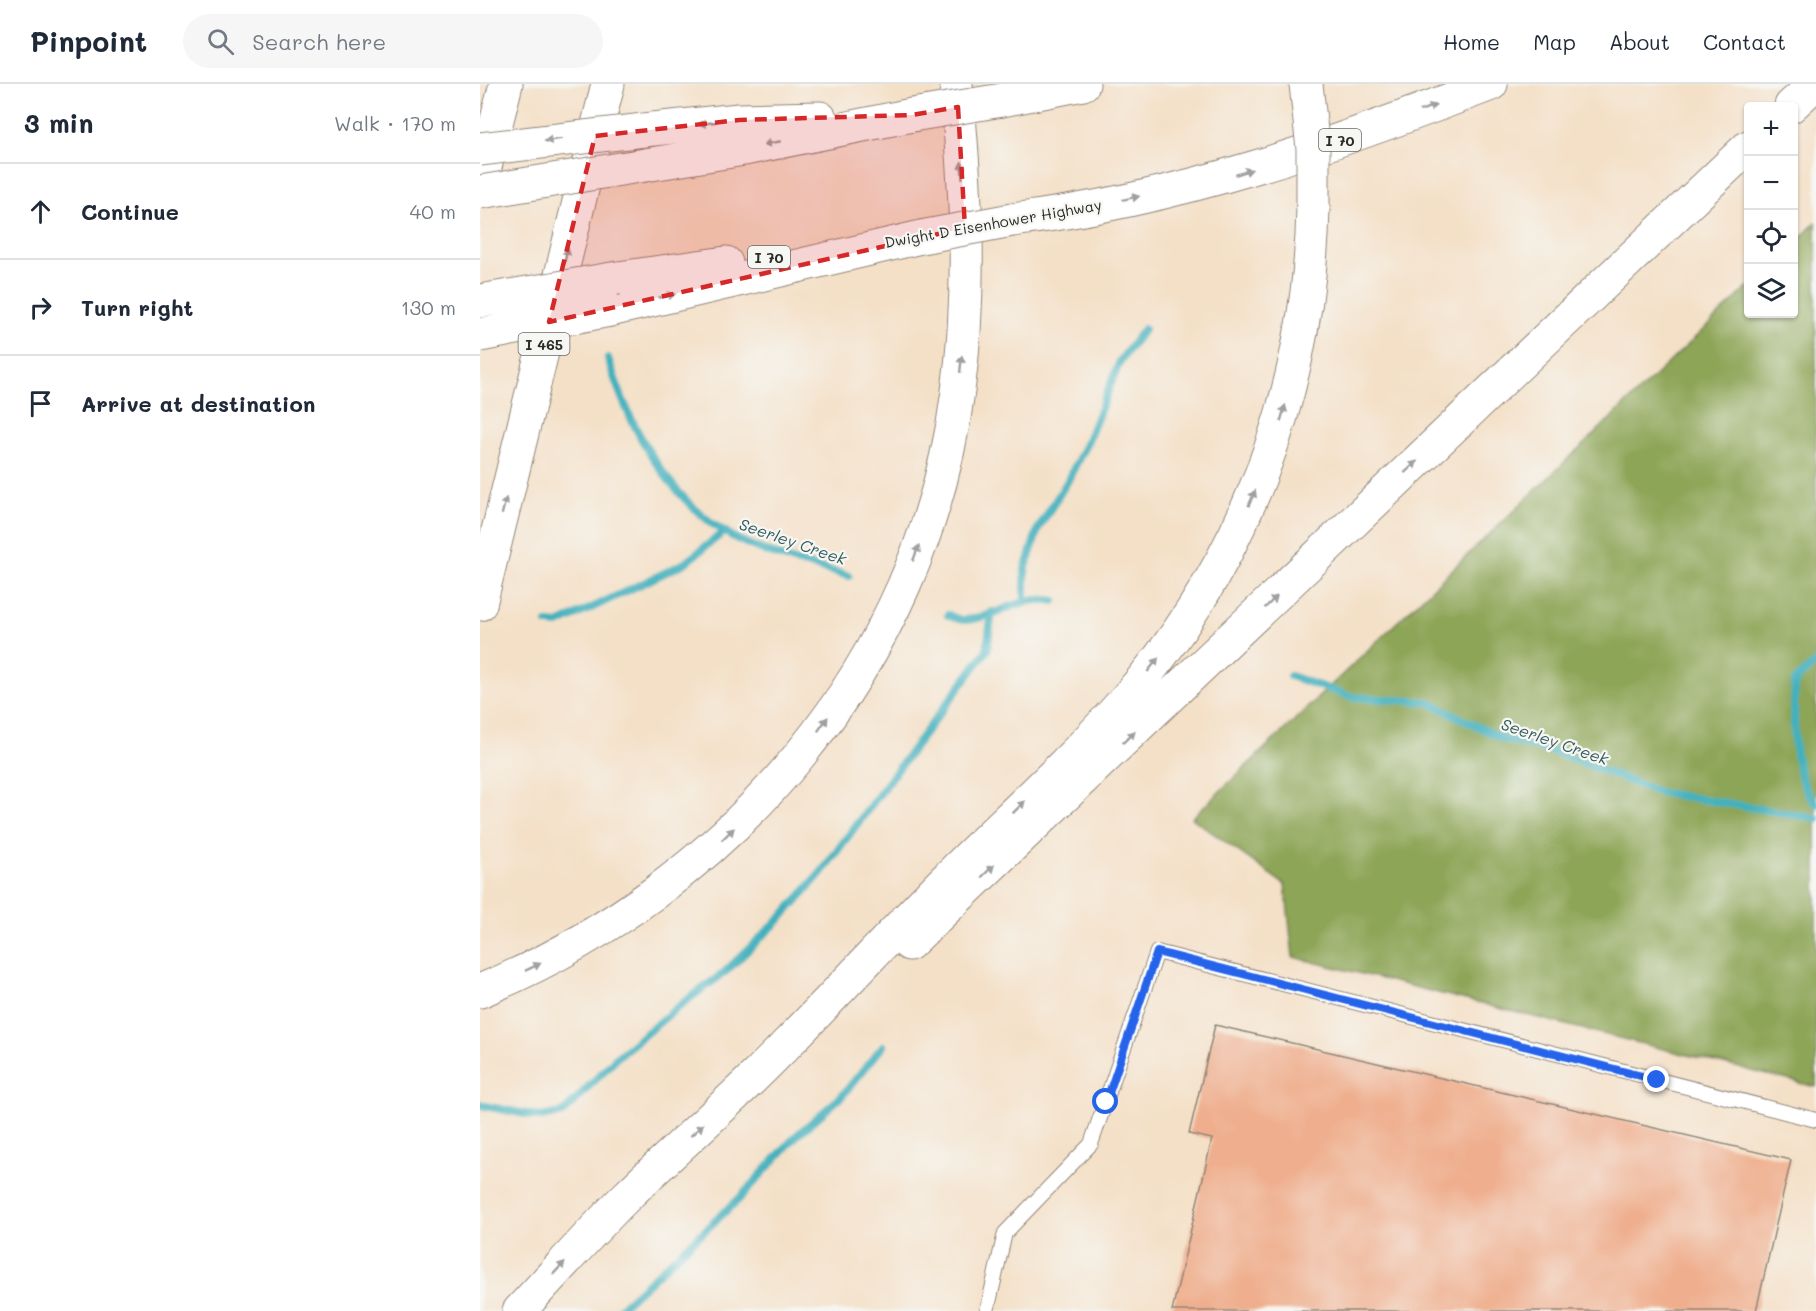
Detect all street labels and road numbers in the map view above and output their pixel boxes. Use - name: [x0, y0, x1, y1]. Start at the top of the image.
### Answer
- road number: I 70: [1319, 129, 1361, 151]
- street label: Dwight D Eisenhower Highway: [883, 194, 1103, 252]
- road number: I 70: [748, 246, 790, 268]
- road number: I 465: [518, 333, 570, 355]

